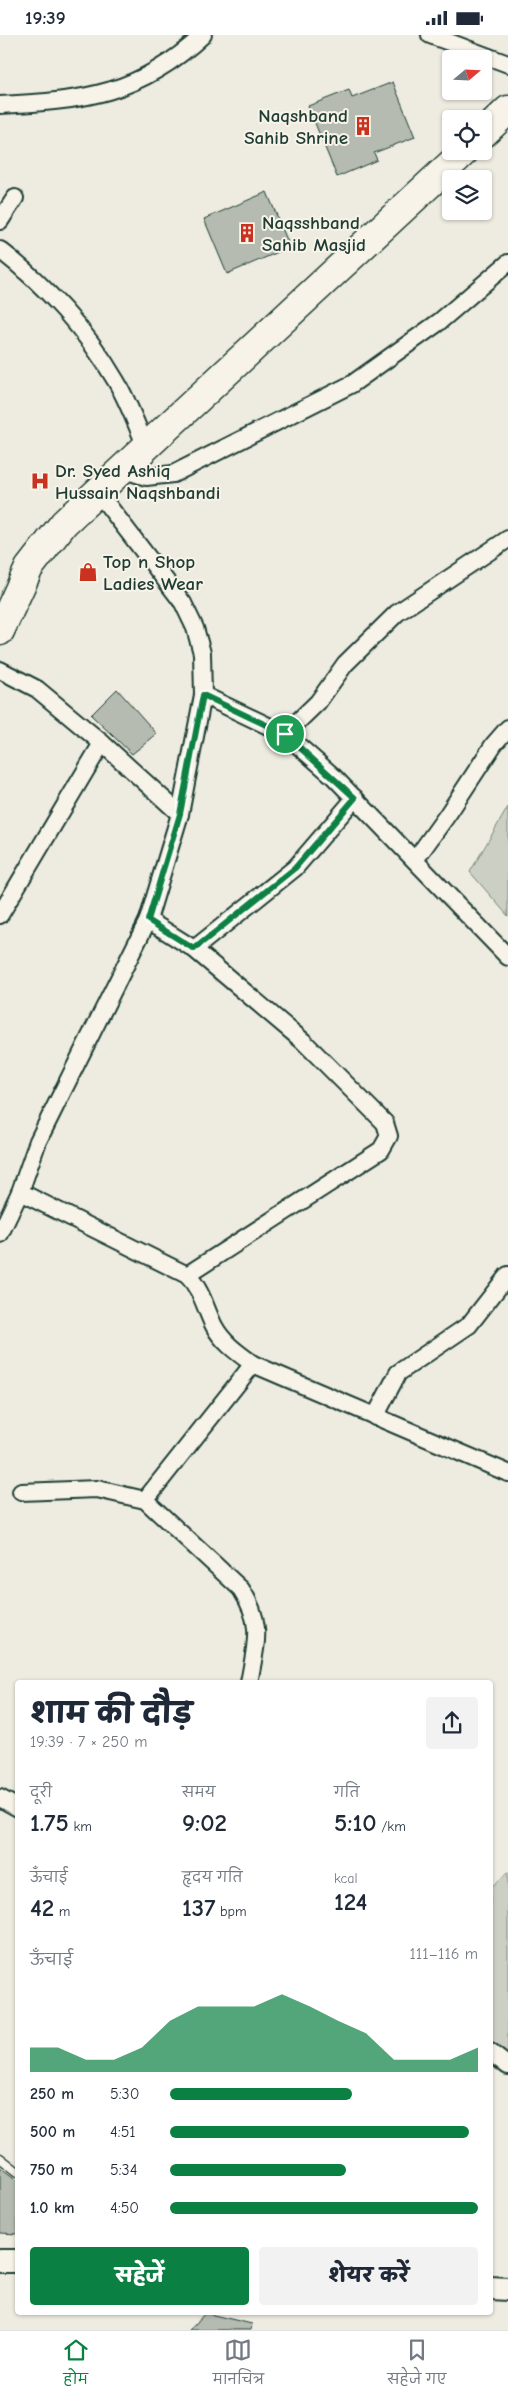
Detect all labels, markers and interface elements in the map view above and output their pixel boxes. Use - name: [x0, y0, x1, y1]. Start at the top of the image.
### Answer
- text: 19:39: [25, 7, 66, 29]
- north arrow: [442, 50, 492, 100]
- map controls: [442, 50, 492, 220]
- place label: Naqshband Sahib Shrine: [244, 105, 348, 149]
- button: locate: [442, 110, 492, 160]
- building icon: Naqshband Sahib Shrine: [352, 115, 374, 137]
- button: layers: [442, 170, 492, 220]
- place label: Naqsshband Sahib Masjid: [262, 212, 366, 256]
- building icon: Naqsshband Sahib Masjid: [236, 222, 258, 244]
- place label: Dr. Syed Ashiq Hussain Naqshbandi: [55, 460, 220, 504]
- hospital icon: Dr. Syed Ashiq Hussain Naqshbandi: [29, 470, 51, 492]
- place label: Top n Shop Ladies Wear: [103, 551, 203, 595]
- shop icon: Top n Shop Ladies Wear: [77, 561, 99, 583]
- pin: [264, 713, 306, 755]
- icon: arrive: [271, 720, 299, 748]
- button: share: [426, 1697, 478, 1749]
- text: शाम की दौड़: [30, 1698, 192, 1730]
- text: 19:39 · 7 × 250 m: [30, 1733, 147, 1751]
- text: दूरी: [30, 1784, 52, 1801]
- text: समय: [182, 1784, 215, 1801]
- text: गति: [334, 1784, 359, 1801]
- text: 1.75: [30, 1808, 69, 1837]
- text: 9:02: [182, 1808, 227, 1837]
- text: 5:10: [334, 1808, 377, 1837]
- text: km: [69, 1818, 92, 1835]
- text: /km: [377, 1818, 406, 1835]
- text: ऊँचाई: [30, 1869, 68, 1886]
- text: हृदय गति: [182, 1869, 243, 1886]
- text: kcal: [334, 1870, 358, 1887]
- text: 124: [334, 1887, 367, 1916]
- text: 42: [30, 1893, 54, 1922]
- text: 137: [182, 1893, 215, 1922]
- text: m: [54, 1903, 70, 1920]
- text: bpm: [215, 1903, 247, 1920]
- text: 111–116 m: [409, 1945, 478, 1963]
- text: ऊँचाई: [30, 1951, 73, 1969]
- text: 250 m: [30, 2085, 74, 2103]
- text: 5:30: [110, 2085, 139, 2103]
- text: 500 m: [30, 2123, 75, 2141]
- text: 4:51: [110, 2123, 136, 2141]
- text: 750 m: [30, 2161, 73, 2179]
- text: 5:34: [110, 2161, 137, 2179]
- text: 1.0 km: [30, 2199, 75, 2217]
- text: 4:50: [110, 2199, 139, 2217]
- button: सहेजें: [30, 2247, 249, 2305]
- button: शेयर करें: [259, 2247, 478, 2305]
- tab: होम: [62, 2336, 90, 2395]
- tab: मानचित्र: [213, 2336, 264, 2395]
- tab: सहेजे गए: [387, 2336, 446, 2395]

